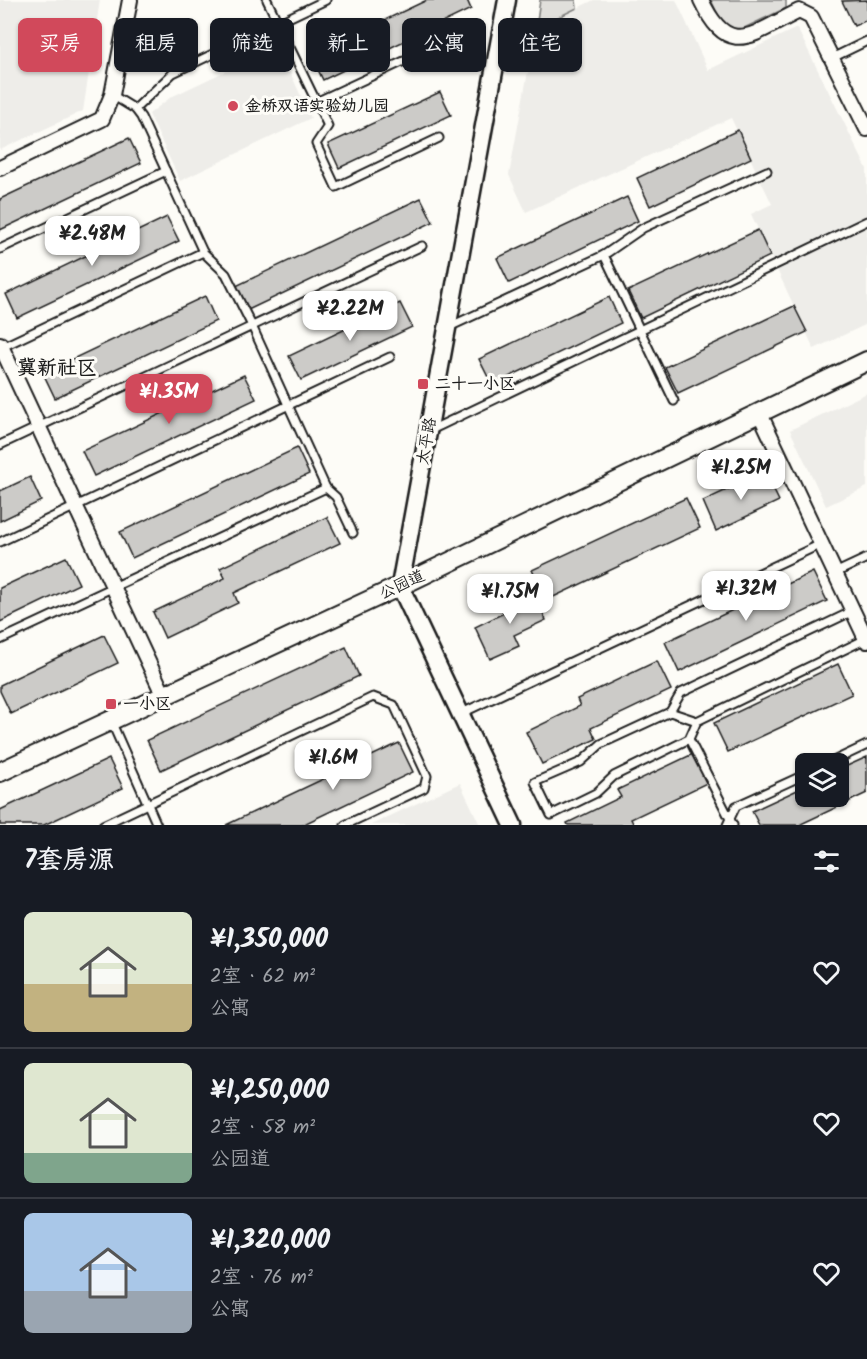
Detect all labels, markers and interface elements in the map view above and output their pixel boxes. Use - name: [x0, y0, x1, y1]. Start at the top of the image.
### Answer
- chip: 买房: [18, 18, 102, 72]
- chip: 租房: [114, 18, 198, 72]
- chip: 筛选: [210, 18, 294, 72]
- chip: 新上: [306, 18, 390, 72]
- chip: 公寓: [402, 18, 486, 72]
- chip: 住宅: [498, 18, 582, 72]
- place label: 金桥双语实验幼儿园: [245, 94, 389, 119]
- marker: 金桥双语实验幼儿园: [226, 99, 240, 113]
- pin: ¥2.48M: [43, 216, 141, 267]
- text: ¥2.48M: [59, 219, 125, 251]
- pin: ¥2.22M: [301, 291, 399, 342]
- text: ¥2.22M: [316, 294, 384, 326]
- district label: 冀新社区: [17, 353, 97, 385]
- place label: 二十一小区: [435, 372, 515, 397]
- pin: ¥1.35M: [120, 374, 218, 425]
- text: ¥1.35M: [139, 377, 199, 409]
- marker: 二十一小区: [416, 377, 430, 391]
- street label: 太平路: [411, 415, 443, 467]
- pin: ¥1.25M: [692, 450, 790, 501]
- text: ¥1.25M: [711, 453, 771, 485]
- street label: 公园道: [375, 564, 429, 606]
- pin: ¥1.32M: [697, 571, 795, 622]
- pin: ¥1.75M: [461, 574, 559, 625]
- text: ¥1.32M: [716, 574, 776, 606]
- text: ¥1.75M: [481, 577, 539, 609]
- place label: 一小区: [123, 692, 171, 717]
- marker: 一小区: [104, 697, 118, 711]
- pin: ¥1.6M: [291, 740, 375, 791]
- text: ¥1.6M: [308, 743, 358, 775]
- map controls: [795, 753, 849, 807]
- button: layers: [795, 753, 849, 807]
- text: 7套房源: [24, 840, 114, 882]
- icon: filters: [810, 845, 843, 878]
- text: ¥1,350,000: [210, 919, 328, 961]
- icon: home: [72, 936, 144, 1008]
- icon: heart: [810, 956, 843, 989]
- text: 2室 · 62 m²: [210, 961, 315, 993]
- text: 公寓: [210, 993, 250, 1025]
- text: ¥1,250,000: [210, 1070, 329, 1112]
- icon: home: [72, 1087, 144, 1159]
- icon: heart: [810, 1107, 843, 1140]
- text: 2室 · 58 m²: [210, 1112, 315, 1144]
- text: 公园道: [210, 1144, 270, 1176]
- text: ¥1,320,000: [210, 1220, 330, 1262]
- icon: home: [72, 1237, 144, 1309]
- icon: heart: [810, 1257, 843, 1290]
- text: 2室 · 76 m²: [210, 1262, 313, 1294]
- text: 公寓: [210, 1294, 250, 1326]

